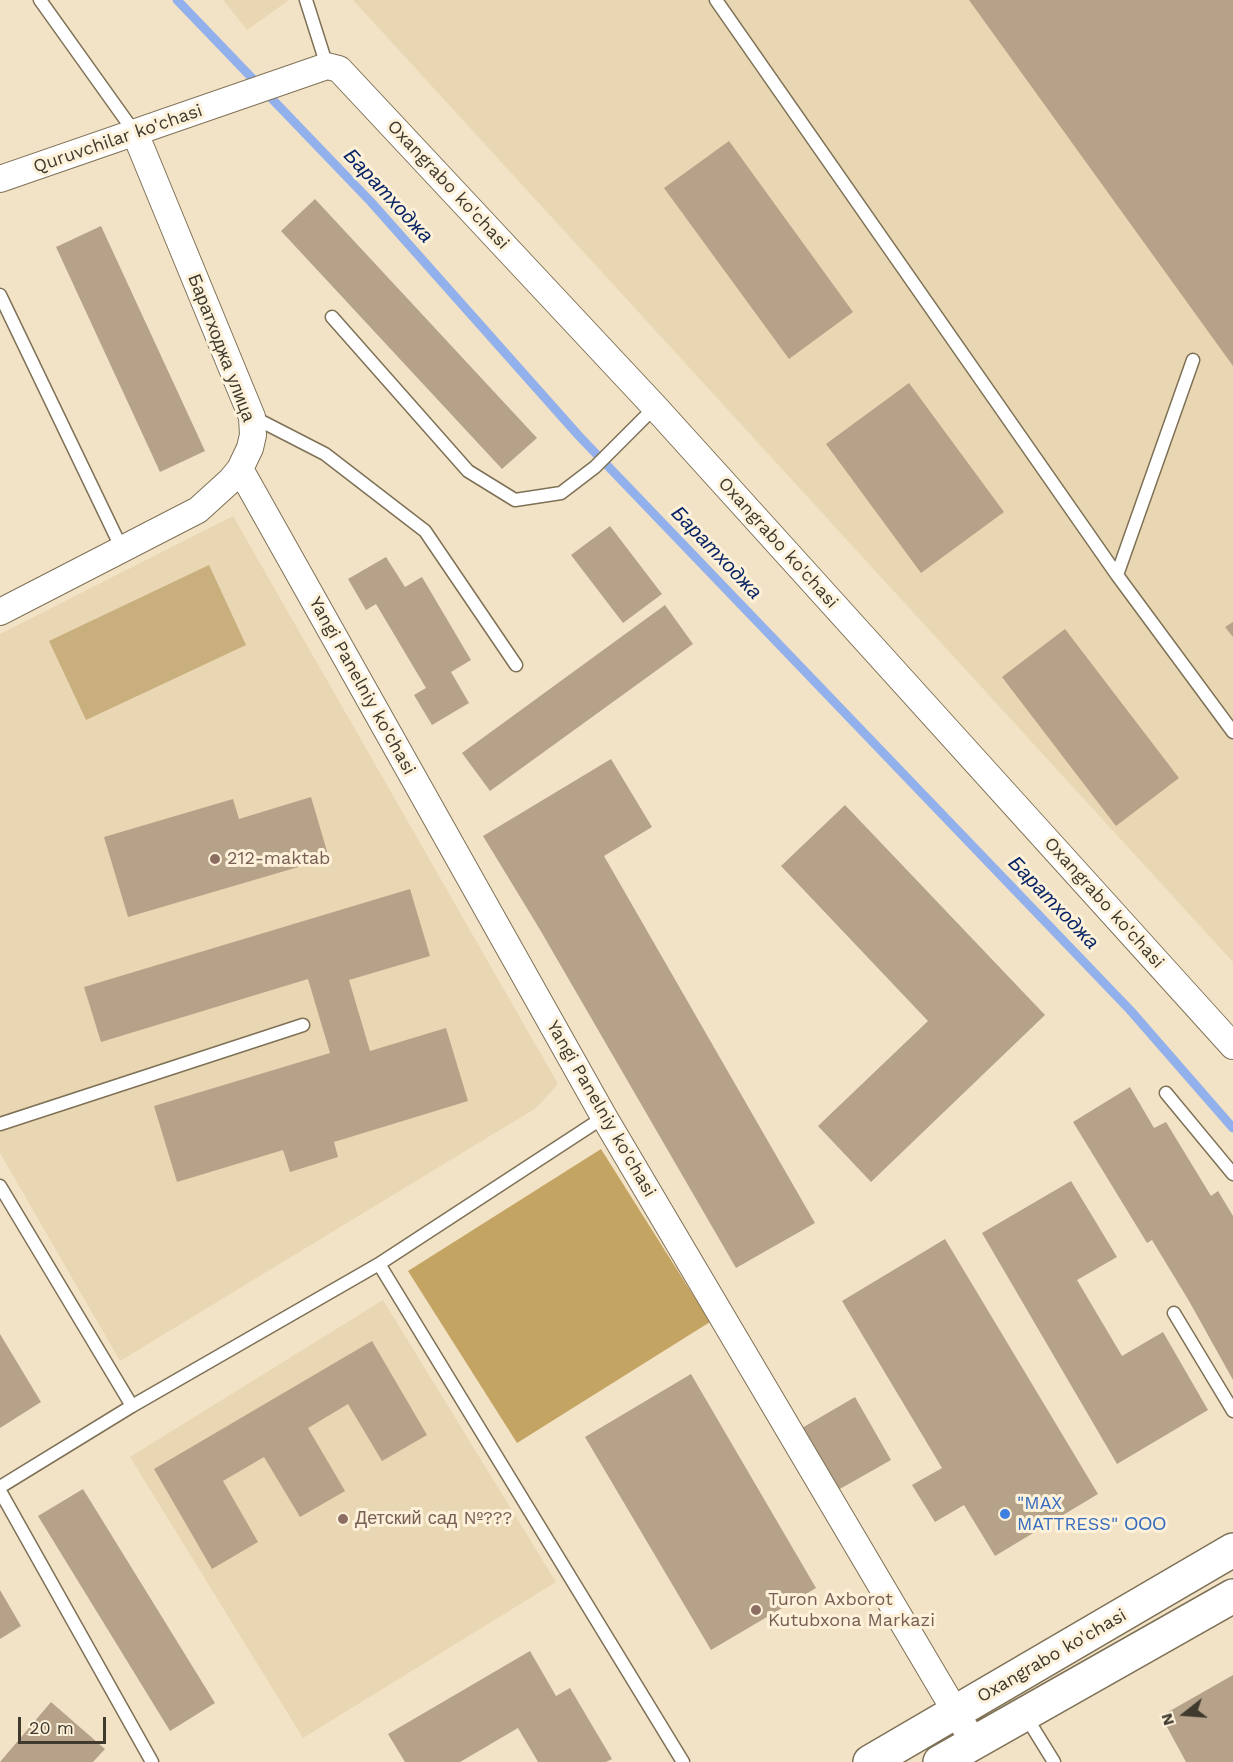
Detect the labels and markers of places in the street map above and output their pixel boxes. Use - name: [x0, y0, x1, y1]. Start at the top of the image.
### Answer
- place label: 212-maktab: [227, 848, 330, 870]
- marker: 212-maktab: [208, 852, 222, 866]
- place label: "MAX MATTRESS" ООО: [1017, 1493, 1166, 1536]
- marker: "MAX MATTRESS" ООО: [998, 1507, 1012, 1521]
- place label: Детский сад №???: [355, 1508, 512, 1530]
- marker: Детский сад №???: [336, 1512, 350, 1526]
- place label: Turon Axborot Kutubxona Markazi: [768, 1589, 935, 1632]
- marker: Turon Axborot Kutubxona Markazi: [749, 1603, 763, 1617]

